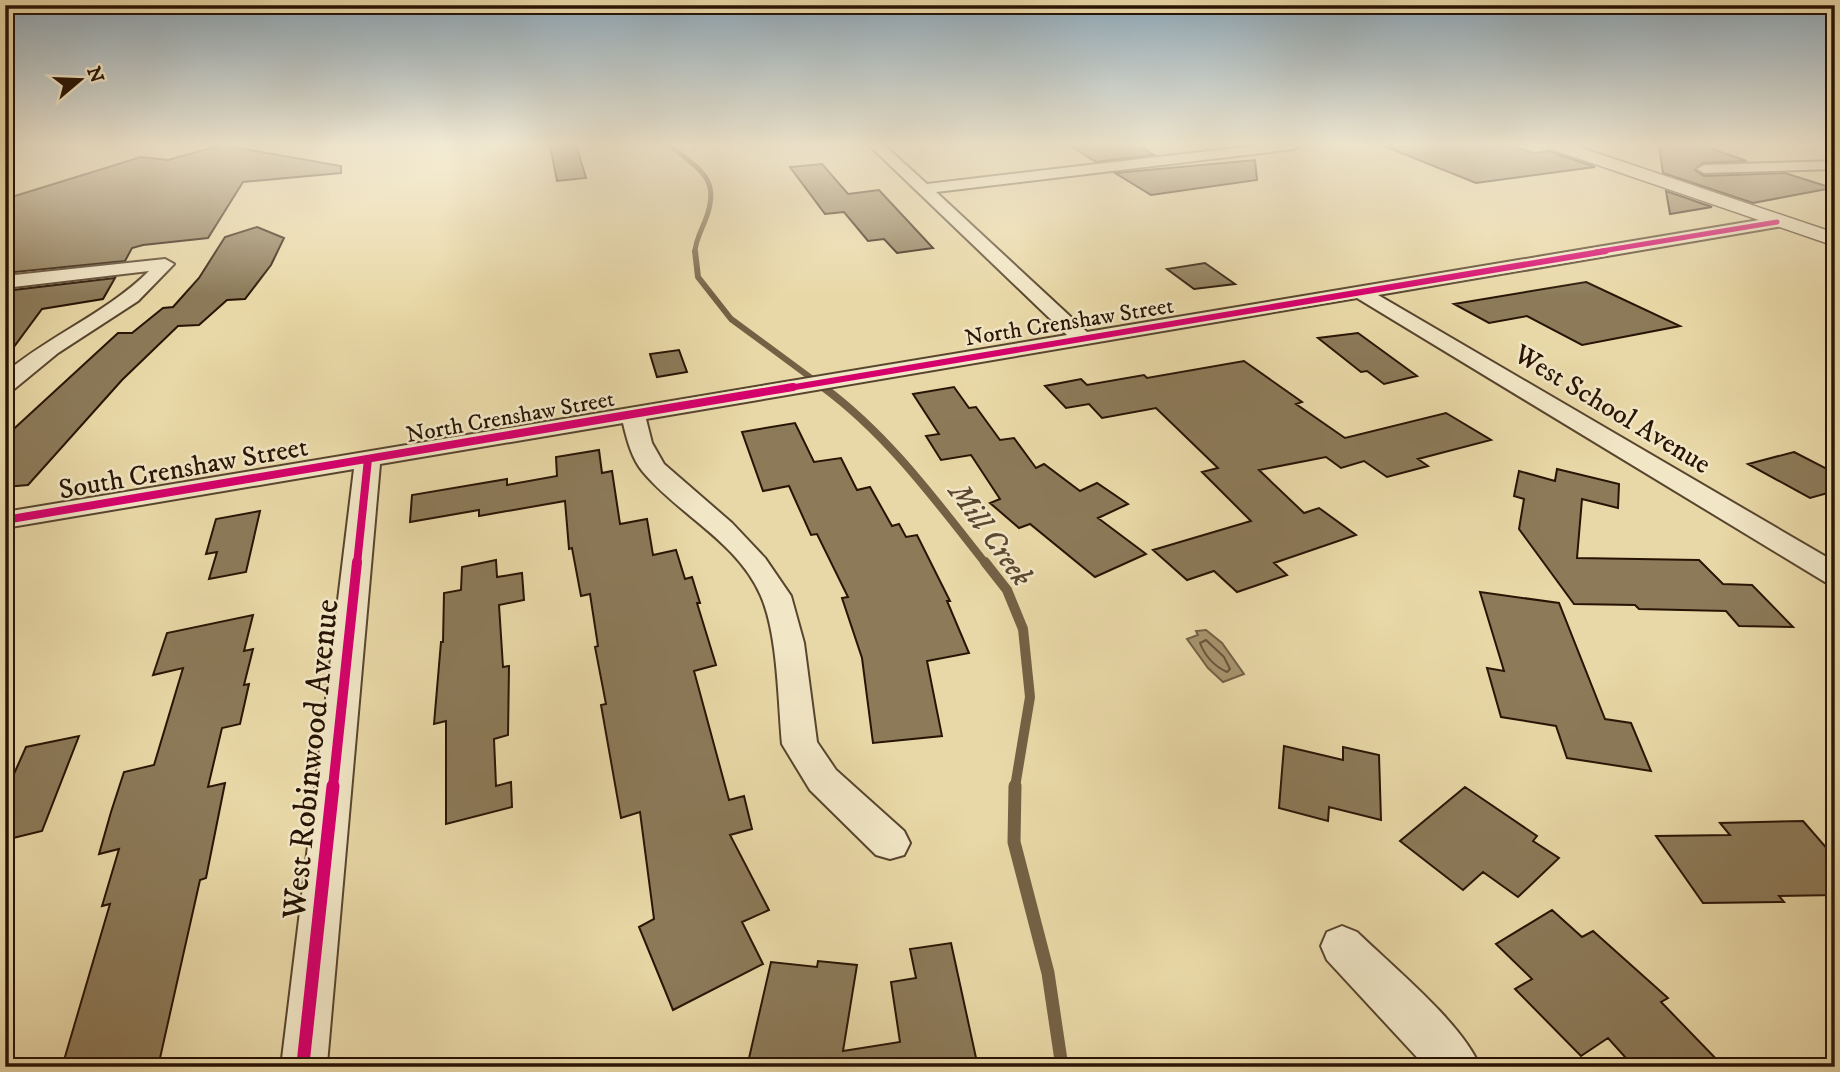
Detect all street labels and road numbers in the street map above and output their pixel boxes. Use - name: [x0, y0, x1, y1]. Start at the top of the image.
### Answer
- street label: North Crenshaw Street: [963, 292, 1176, 353]
- street label: West School Avenue: [1506, 336, 1717, 482]
- street label: North Crenshaw Street: [404, 385, 617, 450]
- street label: South Crenshaw Street: [56, 429, 311, 508]
- street label: West Robinwood Avenue: [274, 597, 349, 922]

